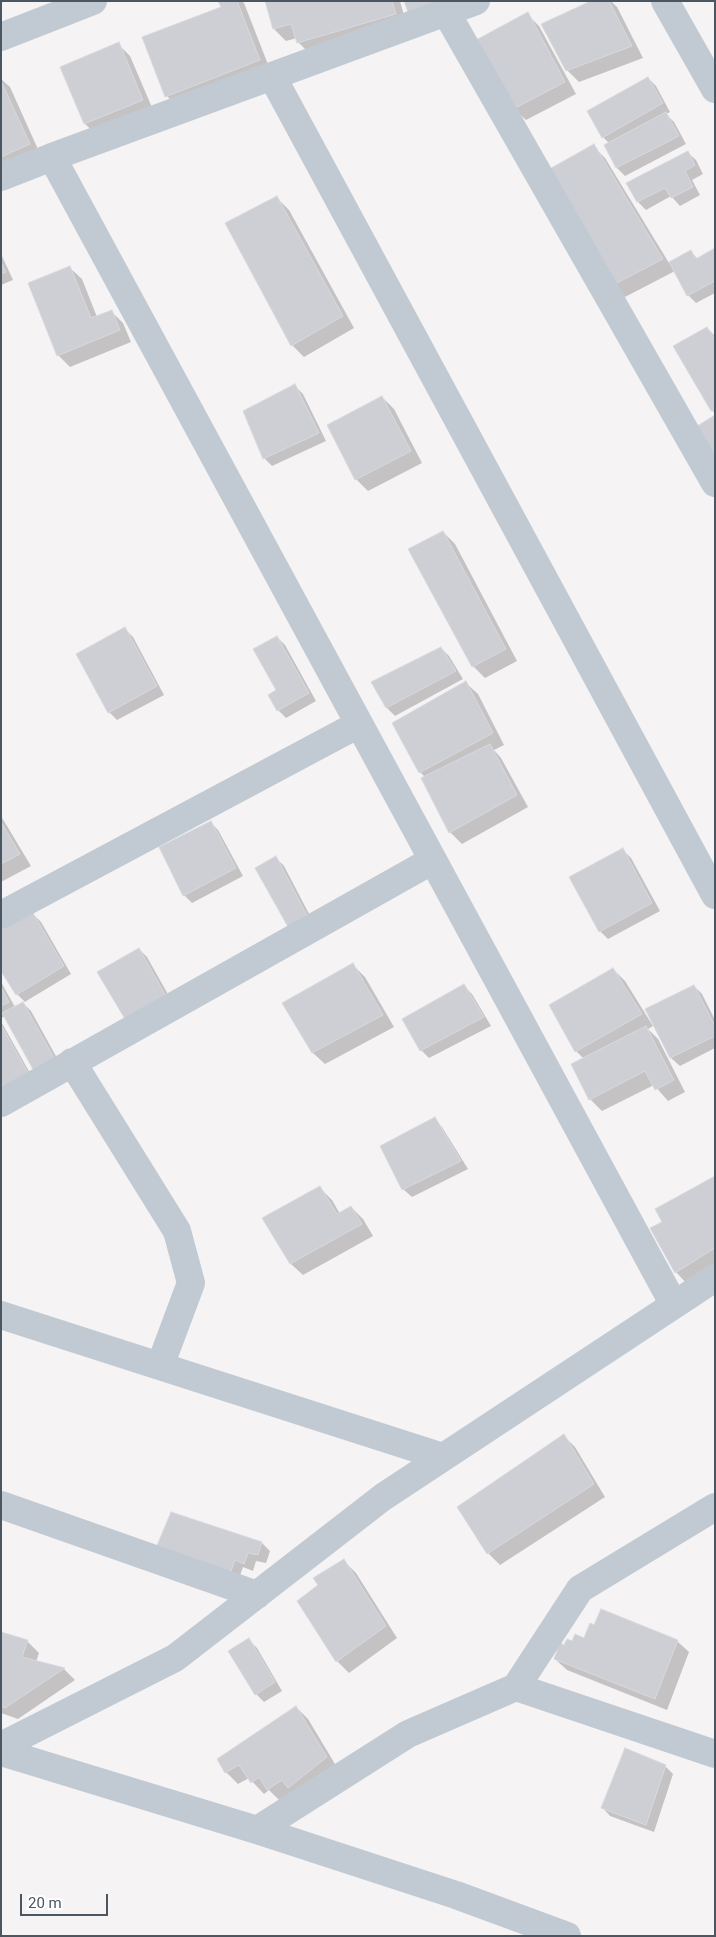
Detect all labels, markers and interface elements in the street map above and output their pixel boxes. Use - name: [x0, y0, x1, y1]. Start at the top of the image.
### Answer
- scale bar: [22, 1884, 110, 1916]
- text: 20 m: [28, 1894, 62, 1912]

